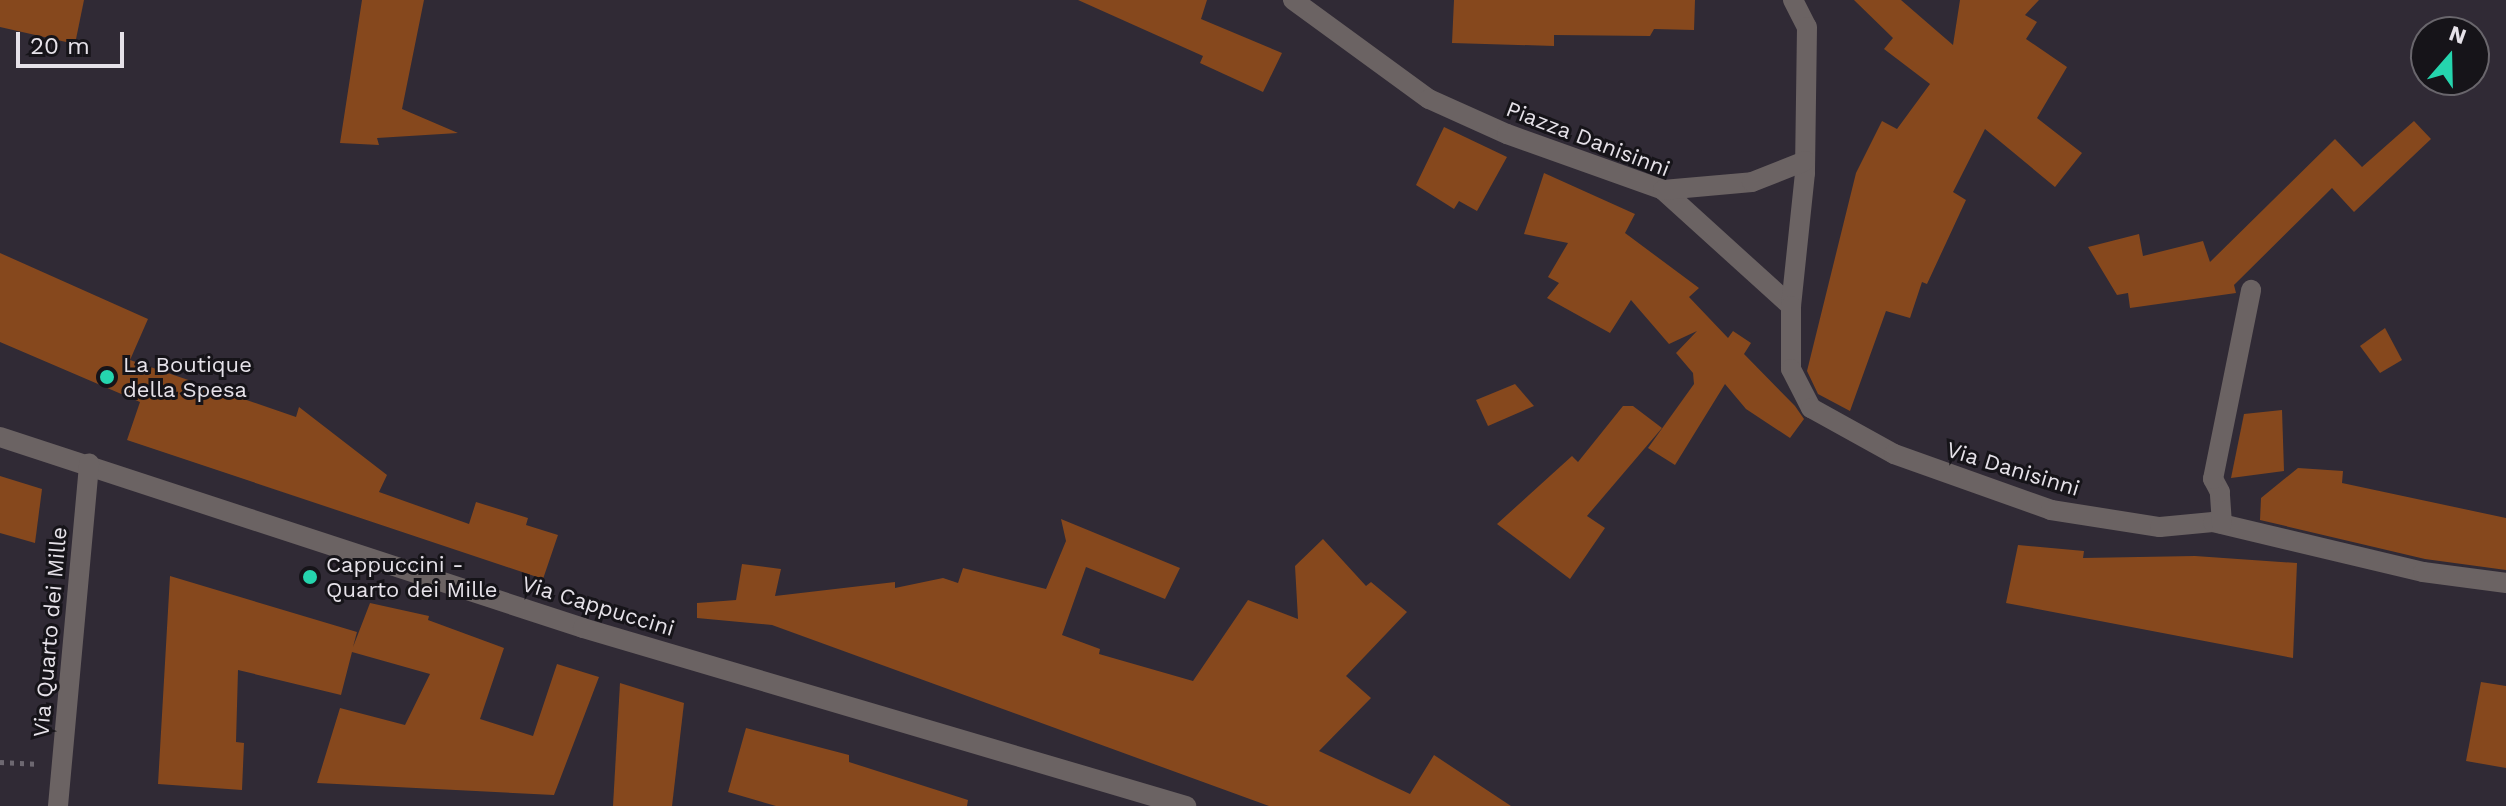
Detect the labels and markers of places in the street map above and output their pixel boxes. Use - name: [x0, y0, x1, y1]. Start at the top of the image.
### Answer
- place label: La Boutique della Spesa: [123, 351, 252, 402]
- marker: La Boutique della Spesa: [98, 368, 116, 386]
- place label: Cappuccini - Quarto dei Mille: [326, 551, 497, 602]
- marker: Cappuccini - Quarto dei Mille: [301, 568, 319, 586]

